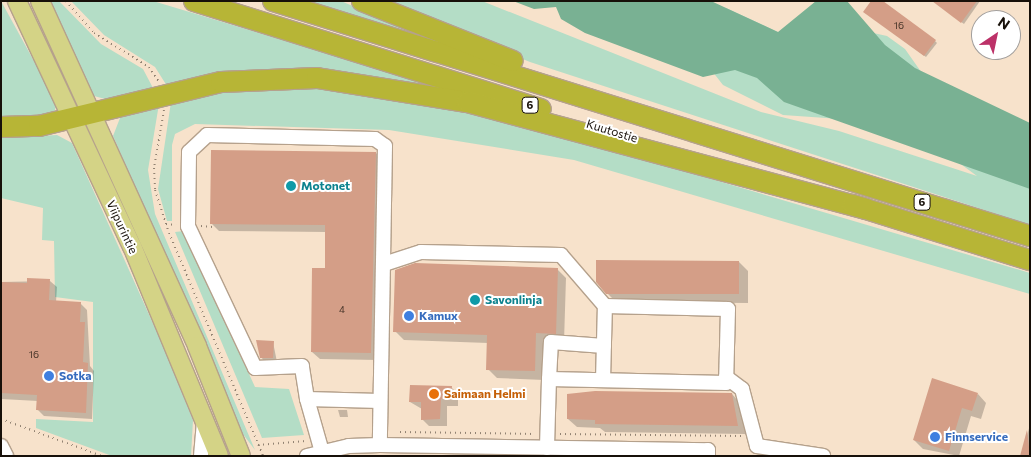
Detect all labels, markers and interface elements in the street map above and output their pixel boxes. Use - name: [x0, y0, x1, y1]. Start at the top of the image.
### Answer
- north arrow: [971, 10, 1021, 60]
- text: N: [995, 13, 1013, 33]
- house number: 16: [894, 20, 904, 32]
- road number: 6: [521, 96, 539, 114]
- street label: Kuutostie: [585, 116, 639, 146]
- place label: Motonet: [301, 179, 350, 193]
- marker: Motonet: [285, 180, 297, 192]
- road number: 6: [913, 193, 931, 210]
- street label: Viipurintie: [103, 198, 141, 256]
- place label: Savonlinja: [485, 293, 542, 307]
- marker: Savonlinja: [469, 294, 481, 306]
- house number: 4: [339, 304, 345, 316]
- place label: Kamux: [419, 309, 458, 323]
- marker: Kamux: [403, 310, 415, 322]
- house number: 16: [29, 349, 39, 361]
- place label: Sotka: [59, 369, 92, 383]
- marker: Sotka: [43, 370, 55, 382]
- place label: Saimaan Helmi: [444, 387, 526, 401]
- marker: Saimaan Helmi: [428, 388, 440, 400]
- place label: Finnservice: [945, 430, 1008, 444]
- marker: Finnservice: [929, 431, 941, 443]

